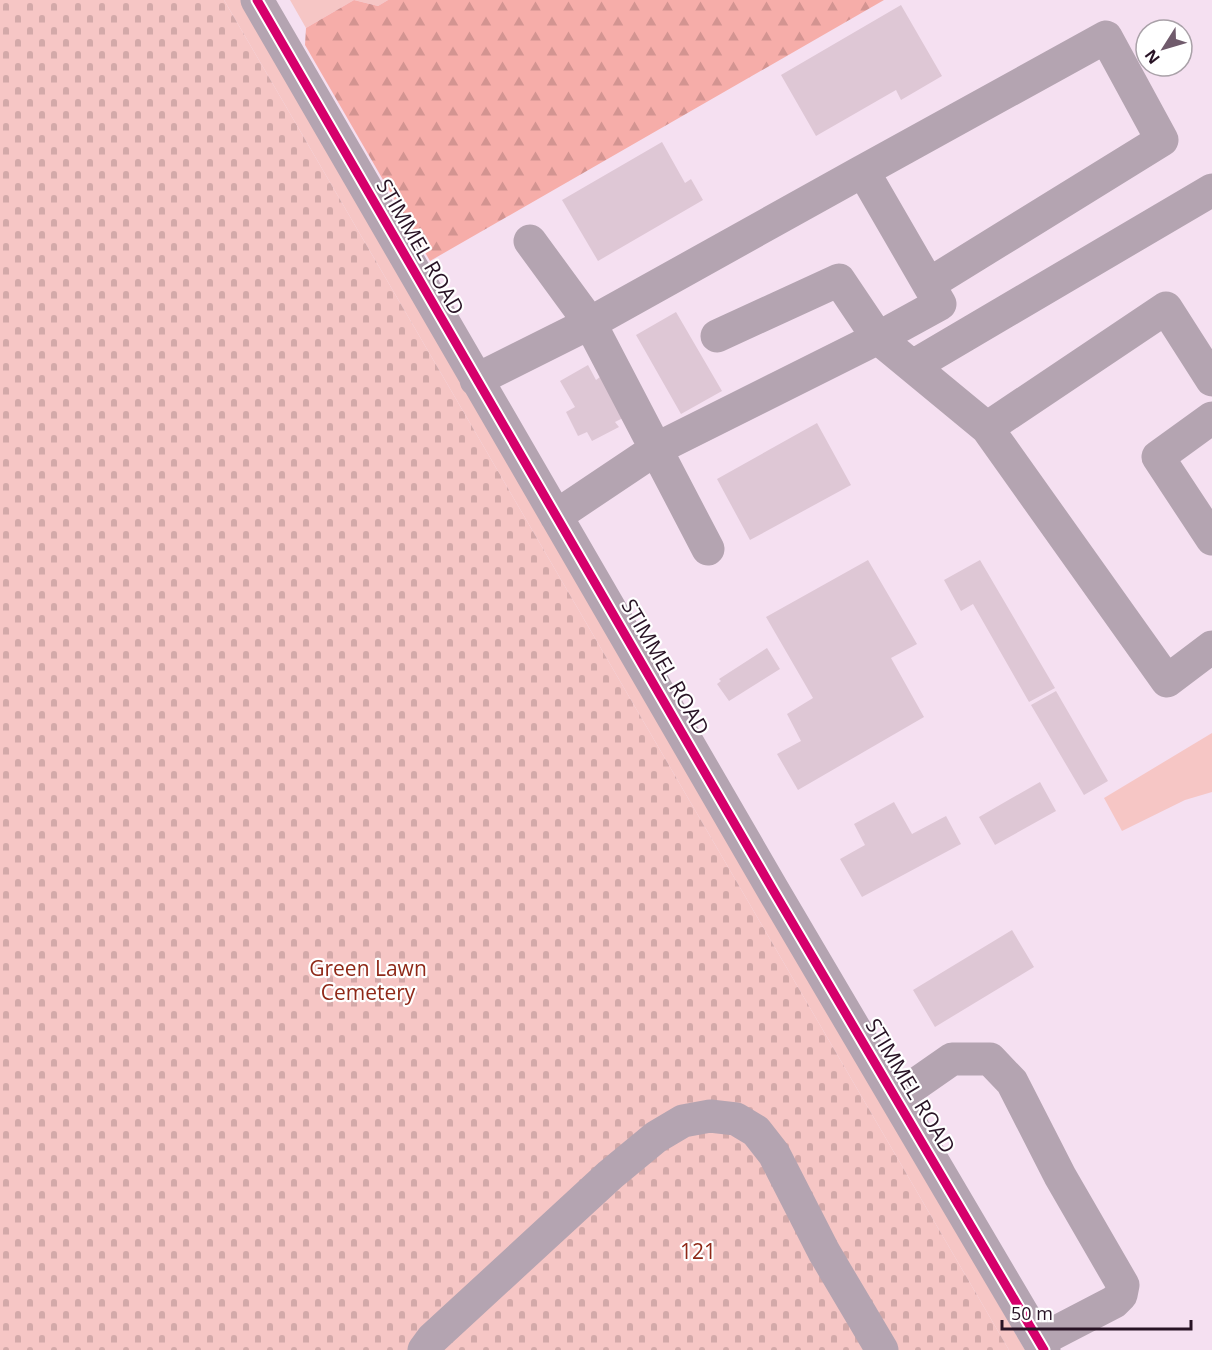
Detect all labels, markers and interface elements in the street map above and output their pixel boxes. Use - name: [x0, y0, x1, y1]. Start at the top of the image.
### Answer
- north arrow: [1134, 18, 1194, 78]
- text: N: [1139, 45, 1165, 69]
- street label: STIMMEL ROAD: [371, 173, 471, 320]
- street label: STIMMEL ROAD: [616, 593, 716, 740]
- park label: Green Lawn Cemetery: [309, 954, 427, 1006]
- street label: STIMMEL ROAD: [860, 1013, 962, 1158]
- park label: 121: [680, 1237, 716, 1265]
- scale bar: [1002, 1293, 1191, 1331]
- text: 50 m: [1011, 1301, 1053, 1325]

